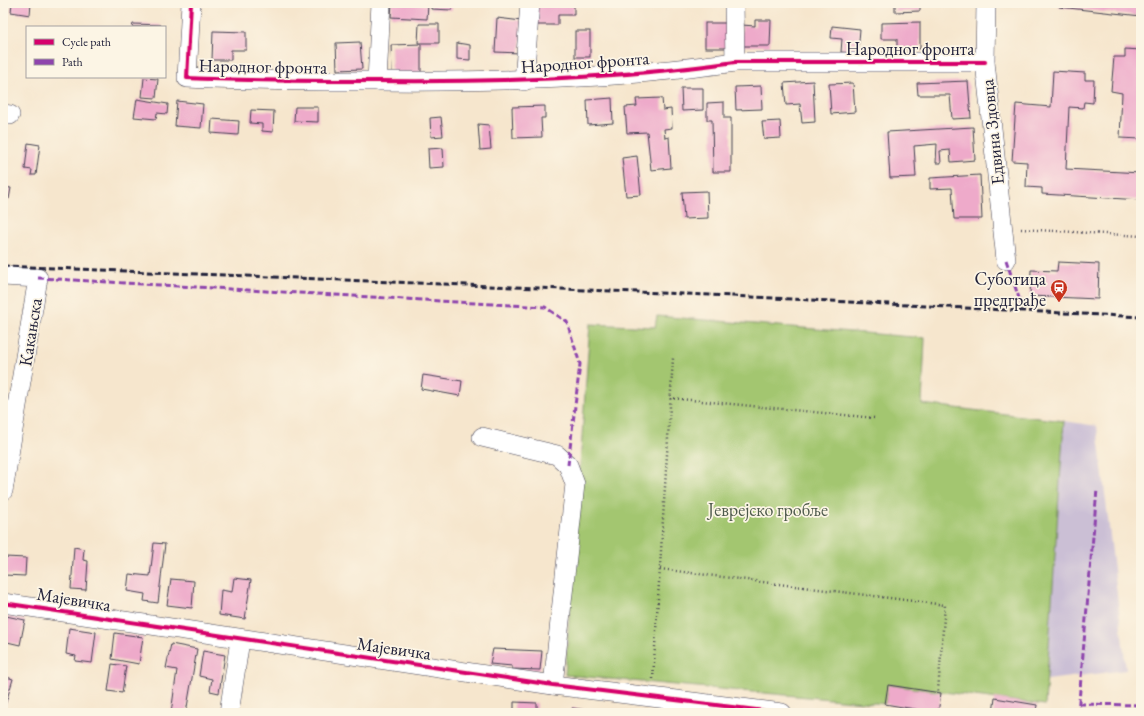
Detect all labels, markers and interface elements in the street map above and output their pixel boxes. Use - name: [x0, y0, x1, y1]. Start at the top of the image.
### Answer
- legend: [26, 26, 166, 78]
- text: Cycle path: [62, 34, 111, 50]
- street label: Народног фронта: [846, 37, 975, 60]
- street label: Народног фронта: [520, 46, 651, 78]
- street label: Народног фронта: [198, 53, 328, 79]
- text: Path: [62, 54, 83, 70]
- street label: Едвина Здовца: [975, 77, 1009, 186]
- place label: Суботица предграђе: [974, 267, 1047, 311]
- station icon: Суботица предграђе: [1049, 278, 1069, 303]
- street label: Какањска: [13, 295, 47, 368]
- park label: Јеврејско гробље: [706, 498, 828, 521]
- street label: Мајевичка: [35, 582, 113, 616]
- street label: Мајевичка: [355, 631, 433, 665]

